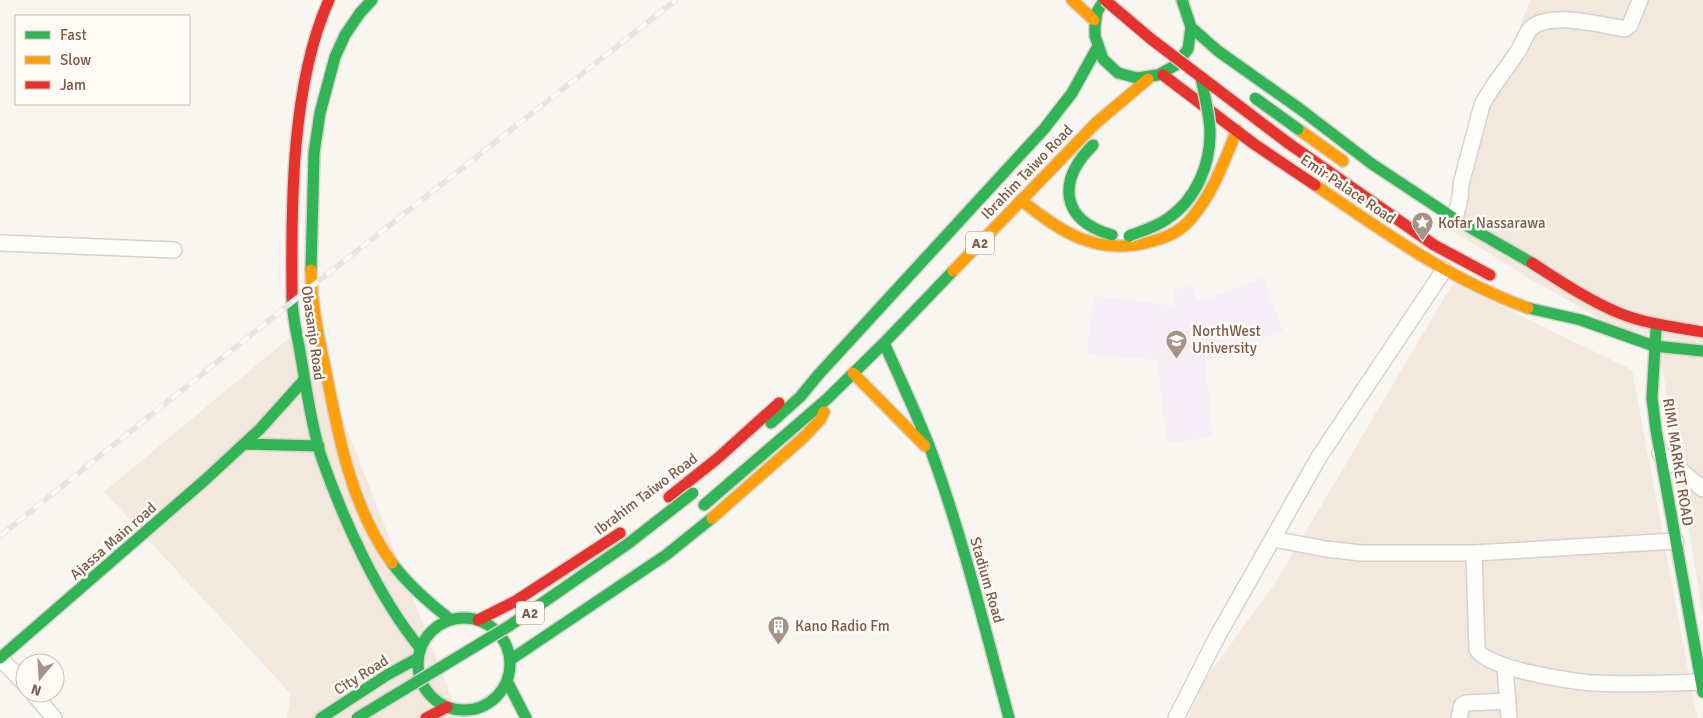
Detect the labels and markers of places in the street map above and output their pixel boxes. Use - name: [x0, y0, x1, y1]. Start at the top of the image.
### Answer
- place icon: Kofar Nassarawa: [1410, 211, 1434, 242]
- place label: Kofar Nassarawa: [1438, 214, 1546, 232]
- place label: NorthWest University: [1192, 322, 1261, 357]
- school or university icon: NorthWest University: [1164, 328, 1188, 359]
- building icon: Kano Radio Fm: [767, 614, 791, 645]
- place label: Kano Radio Fm: [795, 617, 890, 635]

